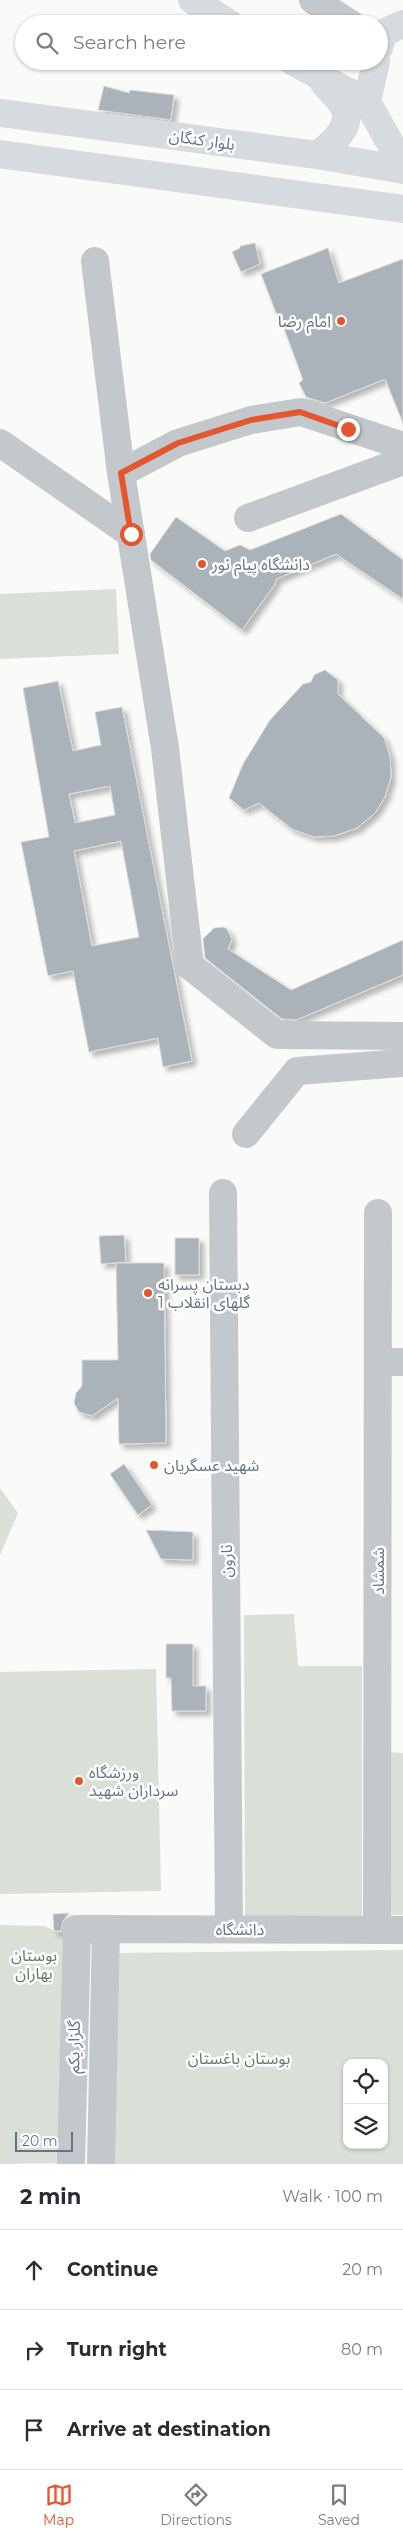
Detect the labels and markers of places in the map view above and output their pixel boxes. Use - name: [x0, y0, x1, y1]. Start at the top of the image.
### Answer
- place label: امام رضا: [278, 312, 331, 334]
- marker: امام رضا: [335, 315, 347, 327]
- place label: دانشگاه پیام نور: [211, 555, 310, 577]
- marker: دانشگاه پیام نور: [196, 558, 208, 570]
- place label: دبستان پسرانه گلهای انقلاب 1: [158, 1275, 250, 1312]
- marker: دبستان پسرانه گلهای انقلاب 1: [142, 1287, 154, 1299]
- place label: شهید عسگریان: [164, 1456, 259, 1475]
- marker: شهید عسگریان: [148, 1459, 160, 1471]
- place label: ورزشگاه سرداران شهید: [89, 1763, 178, 1800]
- marker: ورزشگاه سرداران شهید: [73, 1775, 85, 1787]

